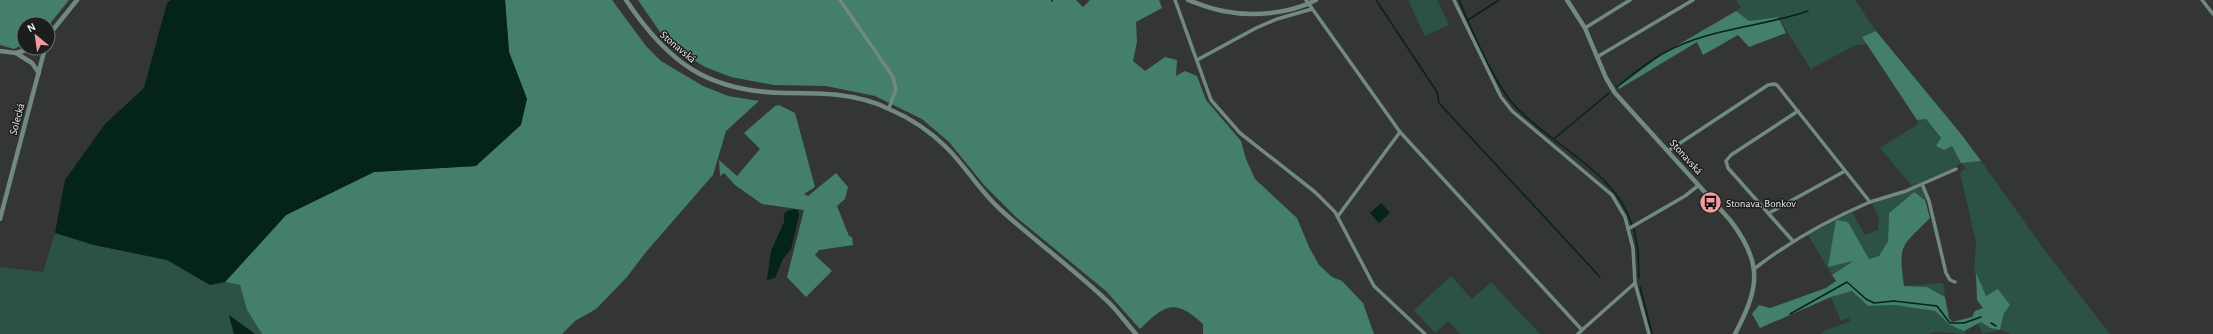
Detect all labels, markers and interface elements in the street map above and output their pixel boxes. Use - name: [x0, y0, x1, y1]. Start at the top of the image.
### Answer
- north arrow: [16, 16, 56, 56]
- text: N: [25, 21, 37, 34]
- street label: Stonavská: [658, 29, 698, 65]
- street label: Solecká: [8, 102, 26, 136]
- street label: Stonavská: [1668, 137, 1704, 177]
- bus stop icon: Stonava, Bonkov: [1698, 190, 1724, 216]
- place label: Stonava, Bonkov: [1726, 198, 1796, 209]

